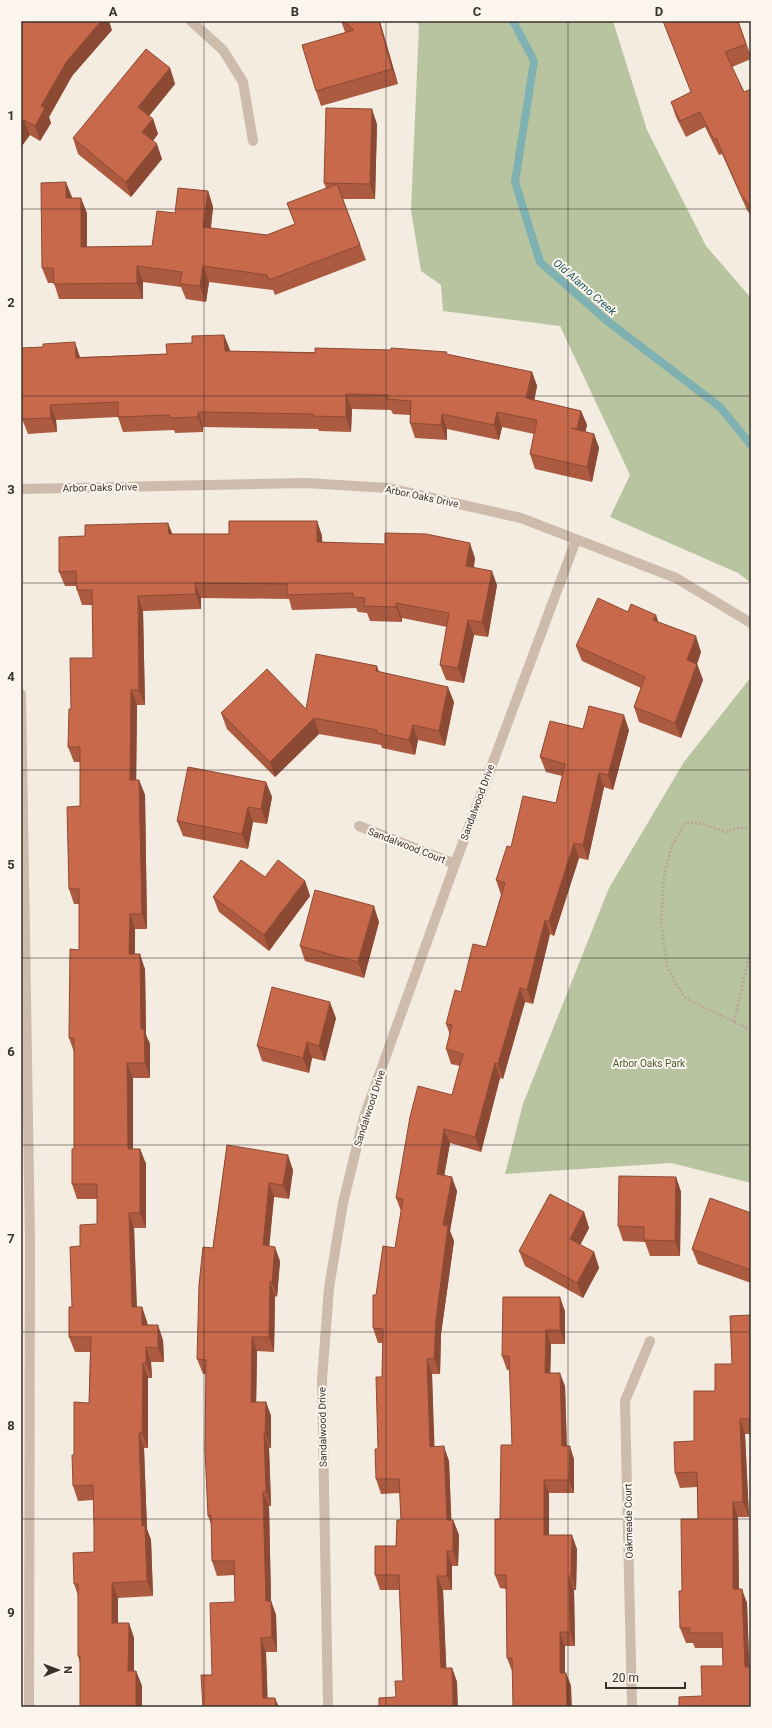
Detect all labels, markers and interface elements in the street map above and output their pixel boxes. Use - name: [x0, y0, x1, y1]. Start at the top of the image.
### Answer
- text: A: [109, 4, 118, 19]
- text: B: [291, 4, 299, 19]
- text: C: [473, 4, 482, 19]
- text: D: [655, 4, 663, 19]
- text: 1: [7, 108, 15, 123]
- water label: Old Alamo Creek: [550, 256, 619, 319]
- text: 2: [7, 295, 15, 310]
- street label: Arbor Oaks Drive: [63, 481, 137, 494]
- text: 3: [7, 482, 15, 497]
- street label: Arbor Oaks Drive: [384, 483, 460, 510]
- text: 4: [7, 669, 15, 684]
- street label: Sandalwood Drive: [459, 763, 496, 842]
- street label: Sandalwood Court: [367, 826, 447, 865]
- text: 5: [7, 857, 15, 872]
- text: 6: [7, 1044, 15, 1059]
- park label: Arbor Oaks Park: [613, 1058, 686, 1069]
- street label: Sandalwood Drive: [352, 1068, 387, 1148]
- text: 7: [7, 1231, 15, 1246]
- street label: Sandalwood Drive: [316, 1387, 329, 1467]
- text: 8: [7, 1418, 15, 1433]
- street label: Oakmeade Court: [622, 1483, 635, 1559]
- text: 9: [7, 1605, 15, 1620]
- north arrow: [38, 1650, 78, 1690]
- scale bar: [606, 1664, 685, 1690]
- text: N: [61, 1666, 74, 1674]
- text: 20 m: [612, 1671, 639, 1685]

